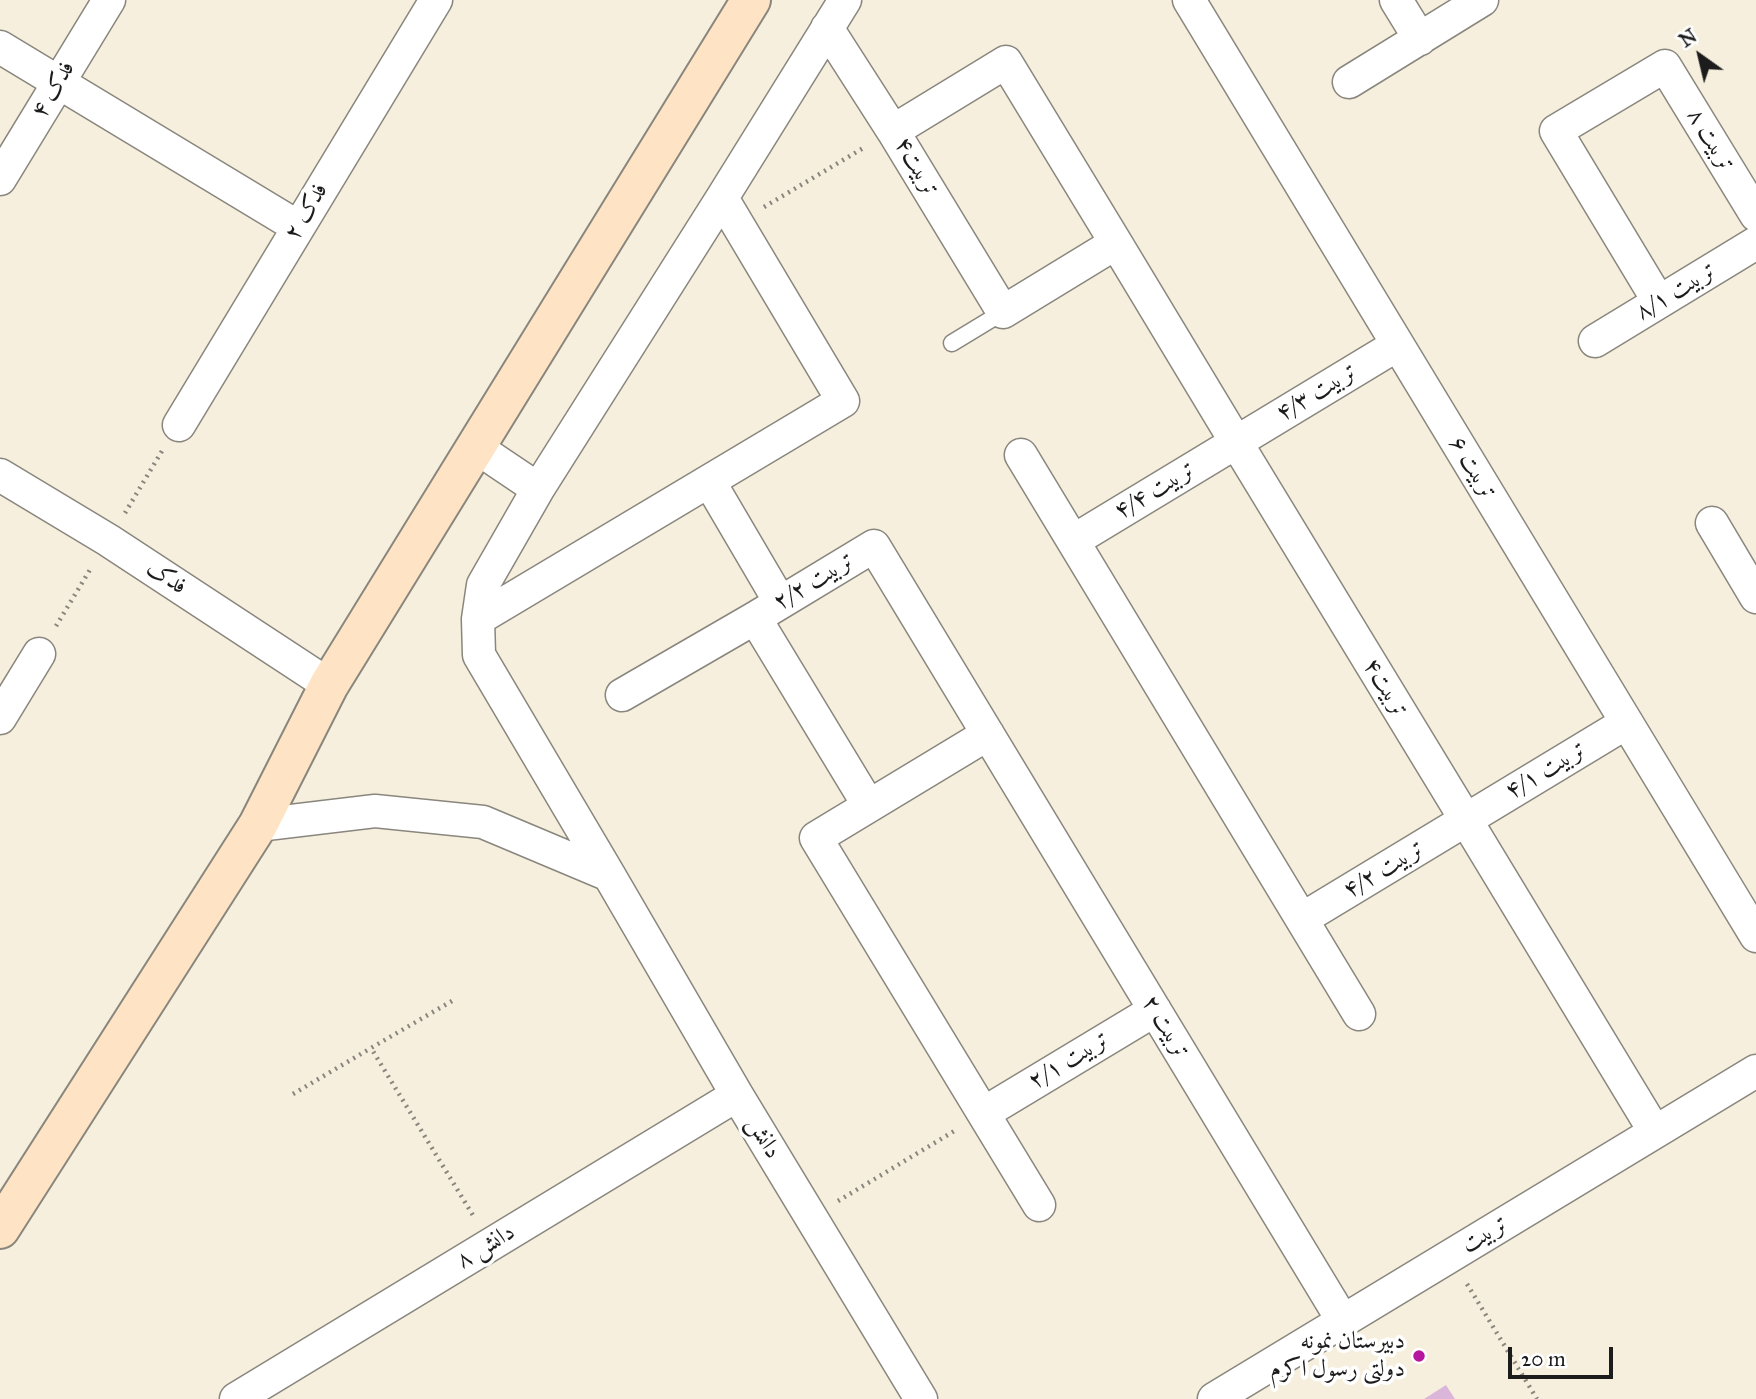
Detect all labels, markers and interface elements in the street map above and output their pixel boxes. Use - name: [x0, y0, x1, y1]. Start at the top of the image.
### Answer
- north arrow: [1665, 21, 1735, 91]
- text: N: [1675, 24, 1701, 52]
- street label: فدک ۴: [26, 56, 82, 124]
- street label: تربیت ۸: [1680, 103, 1740, 177]
- street label: تربیت۴: [888, 132, 944, 202]
- street label: فدک ۲: [279, 178, 335, 246]
- street label: تربیت ۸/۱: [1630, 257, 1722, 327]
- street label: تربیت ۴/۳: [1271, 358, 1363, 428]
- street label: تربیت ۶: [1442, 431, 1502, 505]
- street label: تربیت ۴/۴: [1109, 456, 1201, 526]
- street label: تربیت ۲/۲: [768, 547, 860, 617]
- street label: فدک: [140, 554, 192, 602]
- street label: تربیت۴: [1356, 653, 1414, 723]
- street label: تربیت ۴/۱: [1500, 736, 1592, 806]
- street label: تربیت ۴/۲: [1338, 835, 1430, 905]
- street label: تربیت ۲: [1135, 990, 1195, 1064]
- street label: تربیت ۲/۱: [1023, 1026, 1115, 1096]
- street label: دانش: [739, 1112, 787, 1164]
- street label: تربیت: [1456, 1210, 1514, 1260]
- street label: دانش ۸: [451, 1218, 521, 1276]
- place label: دبیرستان نمونه دولتی رسول اکرم: [1270, 1328, 1405, 1384]
- scale bar: [1511, 1332, 1616, 1376]
- text: 20 m: [1521, 1346, 1566, 1372]
- marker: دبیرستان نمونه دولتی رسول اکرم: [1411, 1348, 1427, 1364]

